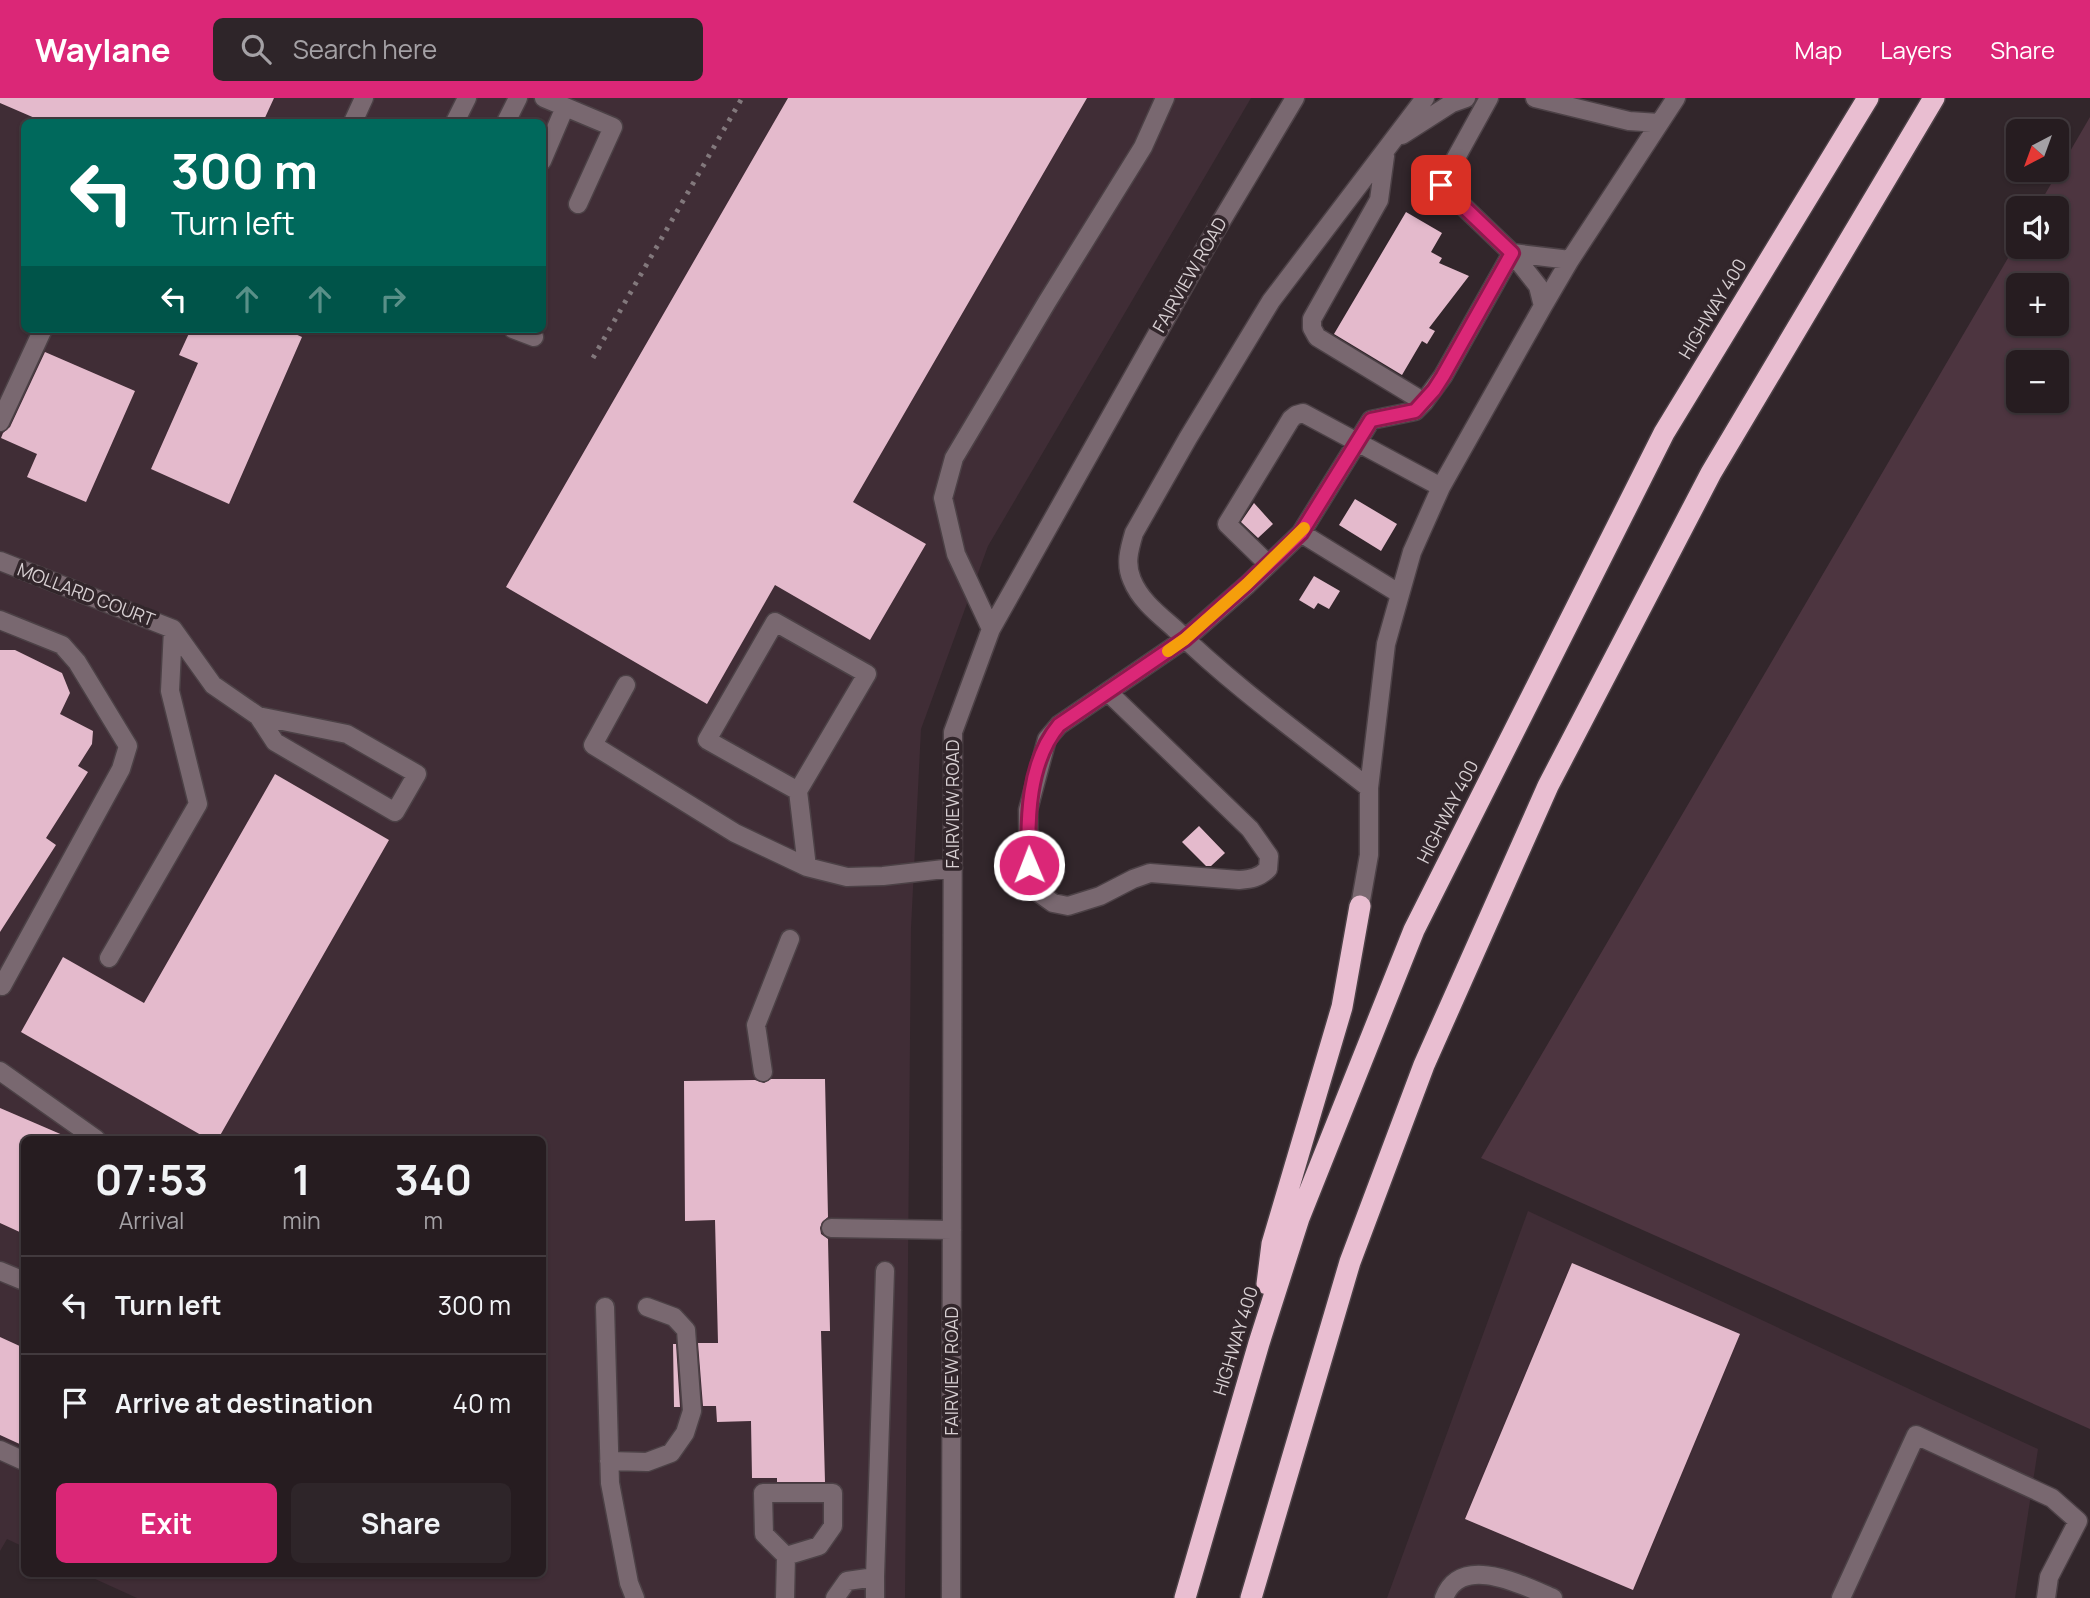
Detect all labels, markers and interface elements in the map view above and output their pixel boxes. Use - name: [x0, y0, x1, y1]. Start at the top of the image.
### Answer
- search box: [213, 18, 703, 81]
- text: Waylane: [35, 27, 171, 72]
- icon: search: [237, 30, 275, 68]
- text: Search here: [293, 31, 437, 67]
- text: Map: [1795, 33, 1842, 66]
- text: Layers: [1880, 33, 1952, 66]
- text: Share: [1990, 33, 2055, 66]
- north arrow: [2006, 119, 2068, 182]
- map controls: [2006, 119, 2069, 413]
- text: 300 m: [171, 137, 318, 204]
- icon: left: [56, 147, 147, 238]
- pin: [1411, 155, 1471, 215]
- icon: arrive: [1422, 166, 1460, 204]
- button: sound: [2006, 196, 2069, 259]
- text: Turn left: [171, 201, 295, 245]
- street label: FAIRVIEW ROAD: [1146, 213, 1232, 336]
- street label: HIGHWAY 400: [1673, 254, 1752, 363]
- button: +: [2006, 273, 2069, 336]
- icon: left: [155, 280, 193, 318]
- icon: ahead: [228, 280, 266, 318]
- icon: ahead: [301, 280, 339, 318]
- icon: right: [374, 280, 412, 318]
- button: −: [2006, 350, 2069, 413]
- street label: MOLLARD COURT: [14, 557, 159, 631]
- street label: FAIRVIEW ROAD: [940, 739, 964, 869]
- street label: HIGHWAY 400: [1411, 756, 1483, 867]
- position arrow: [992, 828, 1066, 902]
- text: 07:53: [95, 1150, 208, 1208]
- text: 1: [292, 1150, 311, 1208]
- text: 340: [395, 1150, 472, 1208]
- text: Arrival: [119, 1204, 184, 1236]
- text: min: [282, 1204, 321, 1236]
- text: m: [424, 1204, 443, 1236]
- street label: HIGHWAY 400: [1207, 1283, 1263, 1398]
- icon: left: [56, 1286, 94, 1324]
- text: Turn left: [115, 1287, 222, 1323]
- text: 300 m: [438, 1287, 511, 1323]
- street label: FAIRVIEW ROAD: [939, 1306, 963, 1436]
- icon: arrive: [56, 1384, 94, 1422]
- text: Arrive at destination: [115, 1385, 373, 1421]
- text: 40 m: [453, 1385, 511, 1421]
- button: Exit: [56, 1483, 277, 1563]
- button: Share: [291, 1483, 511, 1563]

